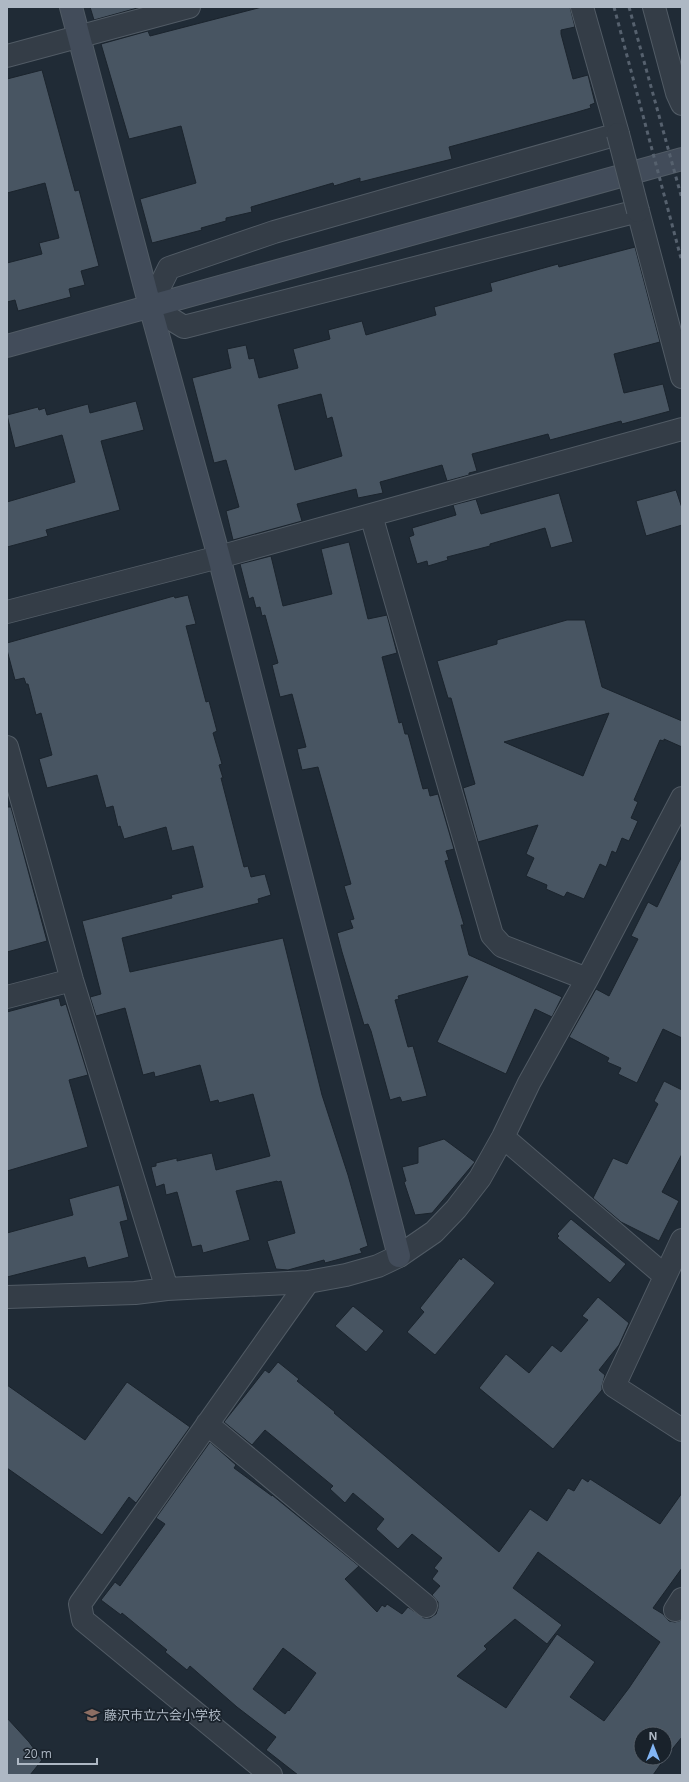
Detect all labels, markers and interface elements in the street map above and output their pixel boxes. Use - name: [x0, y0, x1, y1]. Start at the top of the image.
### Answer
- school or university icon: 藤沢市立六会小学校: [83, 1706, 101, 1724]
- place label: 藤沢市立六会小学校: [104, 1706, 221, 1724]
- north arrow: [633, 1726, 673, 1766]
- text: N: [649, 1728, 657, 1743]
- scale bar: [18, 1740, 97, 1766]
- text: 20 m: [24, 1745, 52, 1762]

